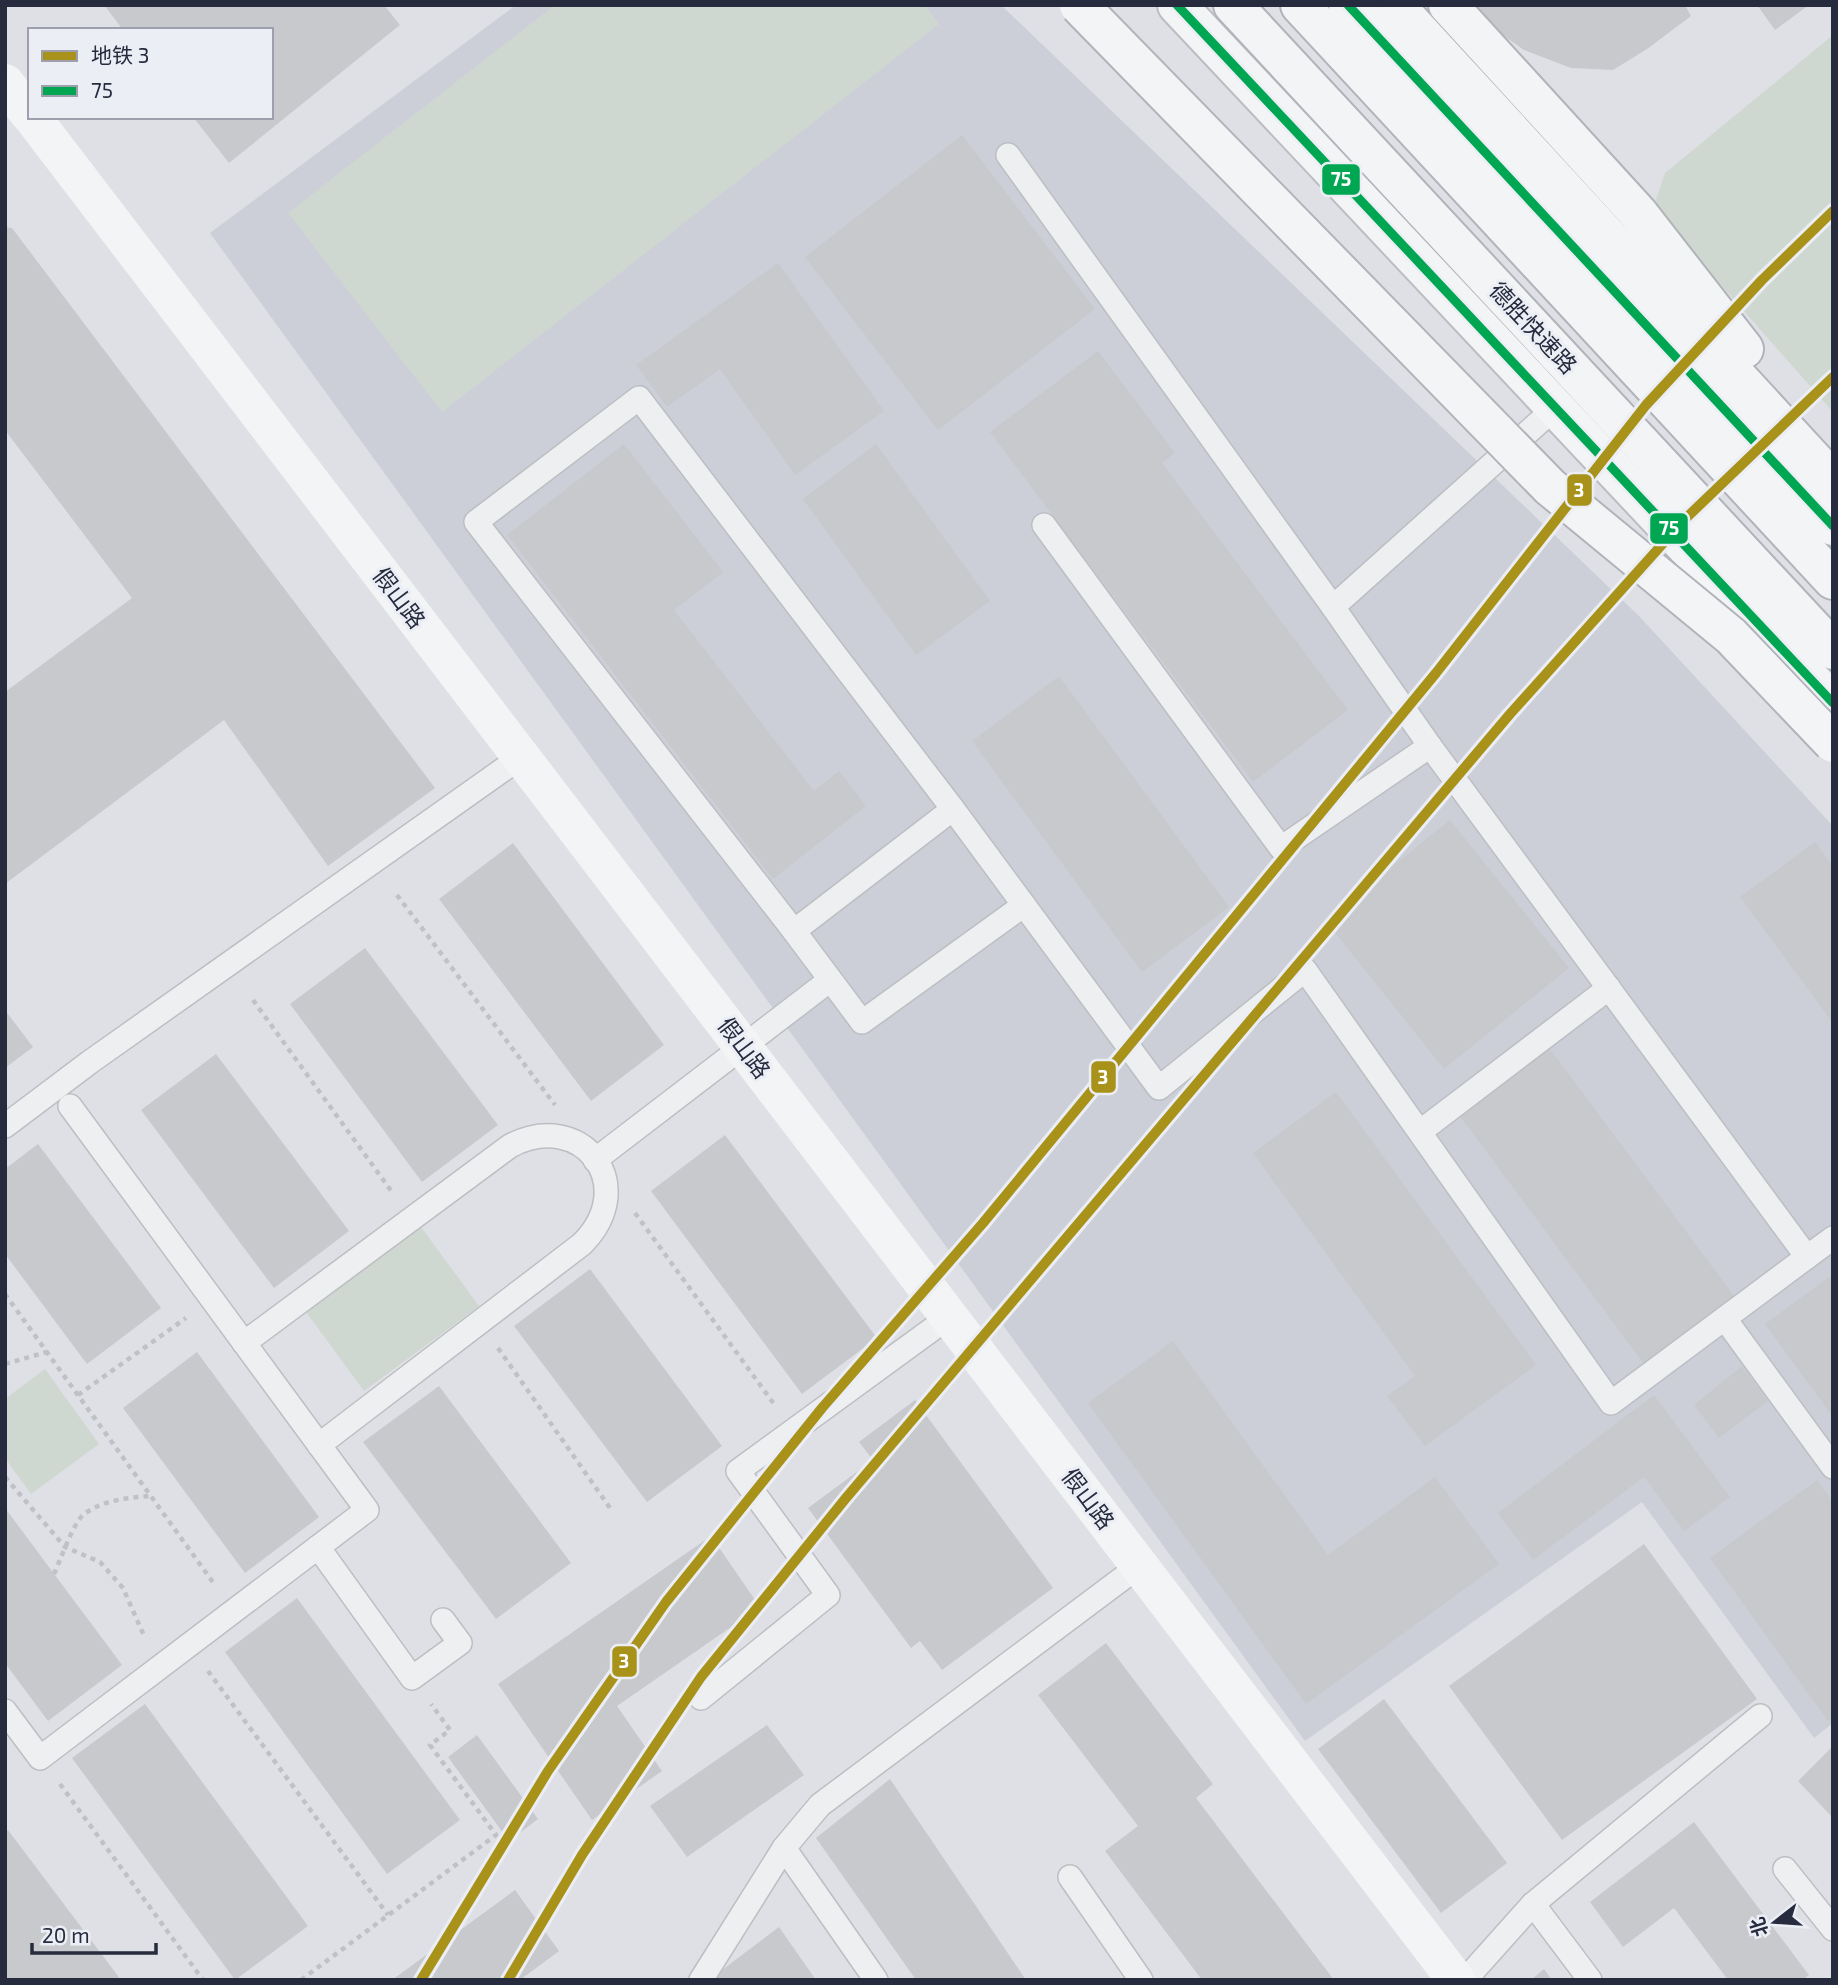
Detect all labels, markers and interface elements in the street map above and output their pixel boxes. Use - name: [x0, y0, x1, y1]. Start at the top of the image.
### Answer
- legend: [28, 28, 273, 119]
- text: 地铁 3: [91, 42, 149, 67]
- text: 75: [91, 77, 113, 102]
- line badge: 75: [1321, 163, 1361, 196]
- text: 75: [1331, 167, 1351, 190]
- street label: 德胜快速路: [1484, 276, 1583, 379]
- line badge: 3: [1566, 473, 1593, 507]
- text: 3: [1574, 478, 1584, 501]
- line badge: 75: [1649, 512, 1689, 545]
- text: 75: [1659, 516, 1679, 539]
- street label: 假山路: [368, 561, 432, 633]
- street label: 假山路: [713, 1011, 777, 1083]
- line badge: 3: [1090, 1060, 1117, 1094]
- text: 3: [1098, 1065, 1108, 1088]
- street label: 假山路: [1057, 1462, 1121, 1534]
- line badge: 3: [611, 1645, 638, 1678]
- text: 3: [619, 1649, 629, 1672]
- north arrow: [1740, 1887, 1810, 1957]
- scale bar: [32, 1912, 156, 1956]
- text: 北: [1744, 1915, 1772, 1940]
- text: 20 m: [42, 1922, 90, 1947]

